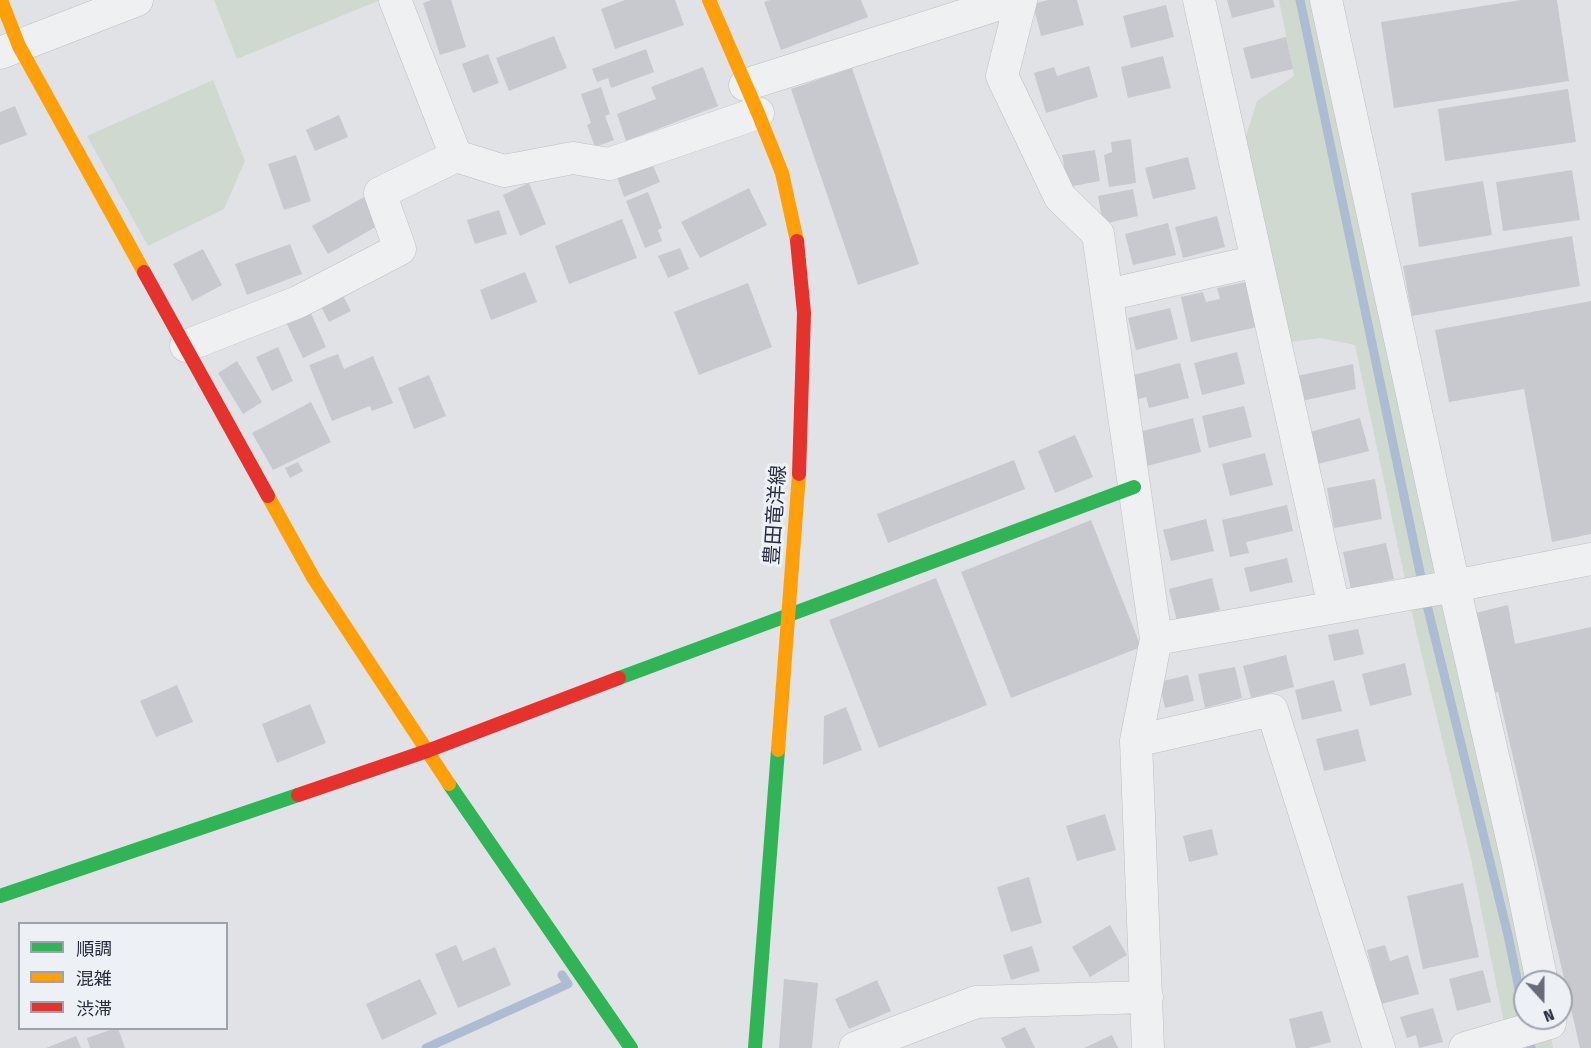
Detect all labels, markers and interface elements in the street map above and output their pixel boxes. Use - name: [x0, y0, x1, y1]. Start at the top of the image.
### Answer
- street label: 豊田竜洋線: [761, 464, 791, 566]
- legend: [18, 922, 228, 1030]
- text: 順調: [76, 938, 112, 960]
- text: 混雑: [76, 968, 112, 990]
- north arrow: [1513, 970, 1573, 1030]
- text: 渋滞: [76, 998, 112, 1020]
- text: N: [1541, 1005, 1557, 1026]

